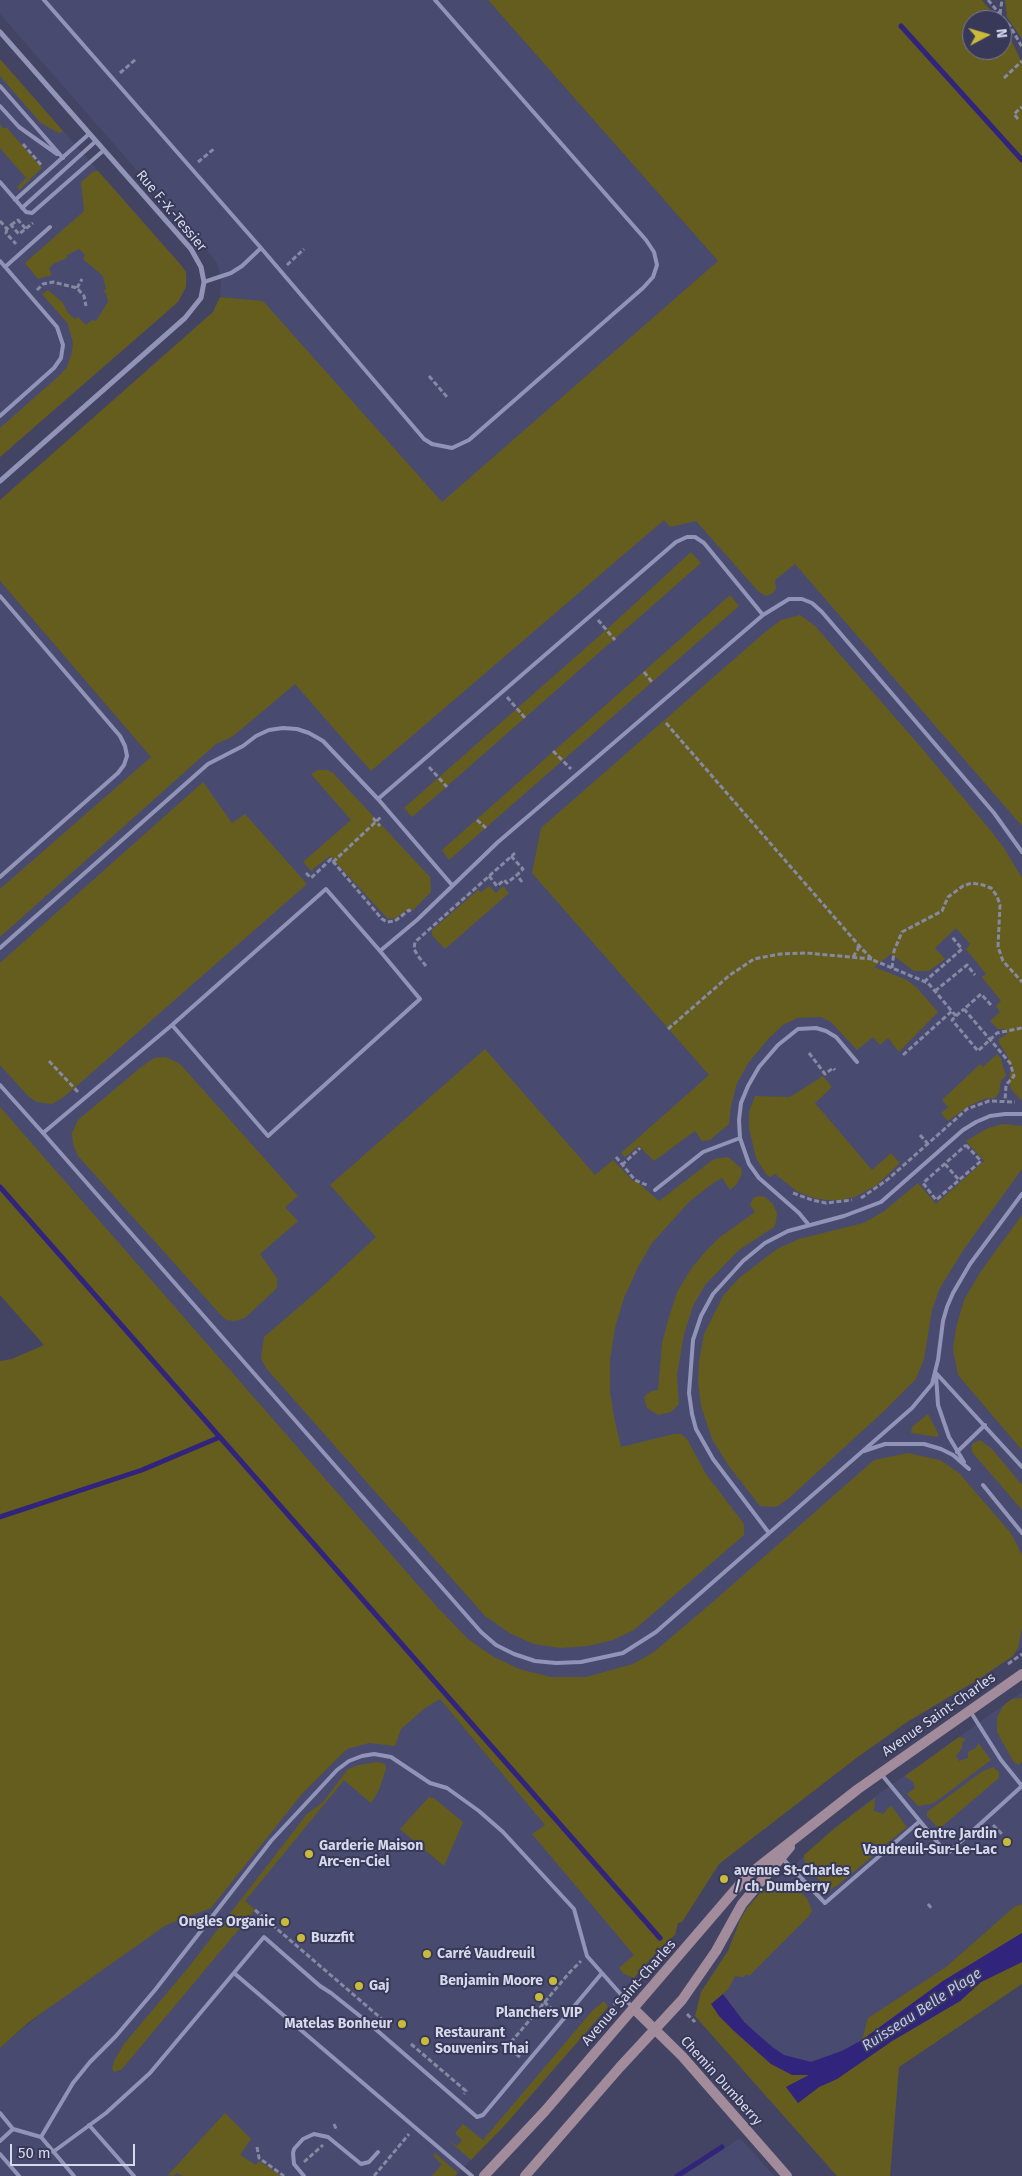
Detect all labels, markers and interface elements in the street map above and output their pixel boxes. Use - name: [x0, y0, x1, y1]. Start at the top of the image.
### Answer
- north arrow: [962, 10, 1012, 60]
- text: N: [992, 28, 1010, 39]
- street label: Rue F.-X.-Tessier: [132, 167, 210, 255]
- street label: Avenue Saint-Charles: [879, 1669, 999, 1761]
- place label: Centre Jardin Vaudreuil-Sur-Le-Lac: [863, 1826, 997, 1858]
- marker: Centre Jardin Vaudreuil-Sur-Le-Lac: [1001, 1836, 1013, 1848]
- place label: Garderie Maison Arc-en-Ciel: [319, 1838, 423, 1870]
- marker: Garderie Maison Arc-en-Ciel: [303, 1848, 315, 1860]
- place label: avenue St-Charles / ch. Dumberry: [734, 1863, 850, 1895]
- marker: avenue St-Charles / ch. Dumberry: [718, 1873, 730, 1885]
- place label: Ongles Organic: [179, 1914, 275, 1930]
- marker: Ongles Organic: [279, 1916, 291, 1928]
- place label: Buzzfit: [311, 1930, 354, 1946]
- marker: Buzzfit: [295, 1932, 307, 1944]
- street label: Avenue Saint-Charles: [578, 1937, 680, 2049]
- place label: Carré Vaudreuil: [437, 1946, 535, 1962]
- marker: Carré Vaudreuil: [421, 1948, 433, 1960]
- water label: Ruisseau Belle Plage: [859, 1965, 985, 2055]
- place label: Benjamin Moore: [439, 1973, 543, 1989]
- marker: Benjamin Moore: [547, 1975, 559, 1987]
- place label: Gaj: [369, 1978, 389, 1994]
- marker: Gaj: [353, 1980, 365, 1992]
- marker: Planchers VIP: [533, 1991, 545, 2003]
- place label: Planchers VIP: [496, 2005, 582, 2021]
- place label: Matelas Bonheur: [284, 2016, 392, 2032]
- marker: Matelas Bonheur: [396, 2018, 408, 2030]
- place label: Restaurant Souvenirs Thai: [435, 2025, 529, 2058]
- street label: Chemin Dumberry: [677, 2033, 765, 2129]
- marker: Restaurant Souvenirs Thai: [419, 2035, 431, 2047]
- scale bar: [12, 2134, 138, 2166]
- text: 50 m: [18, 2144, 51, 2162]

